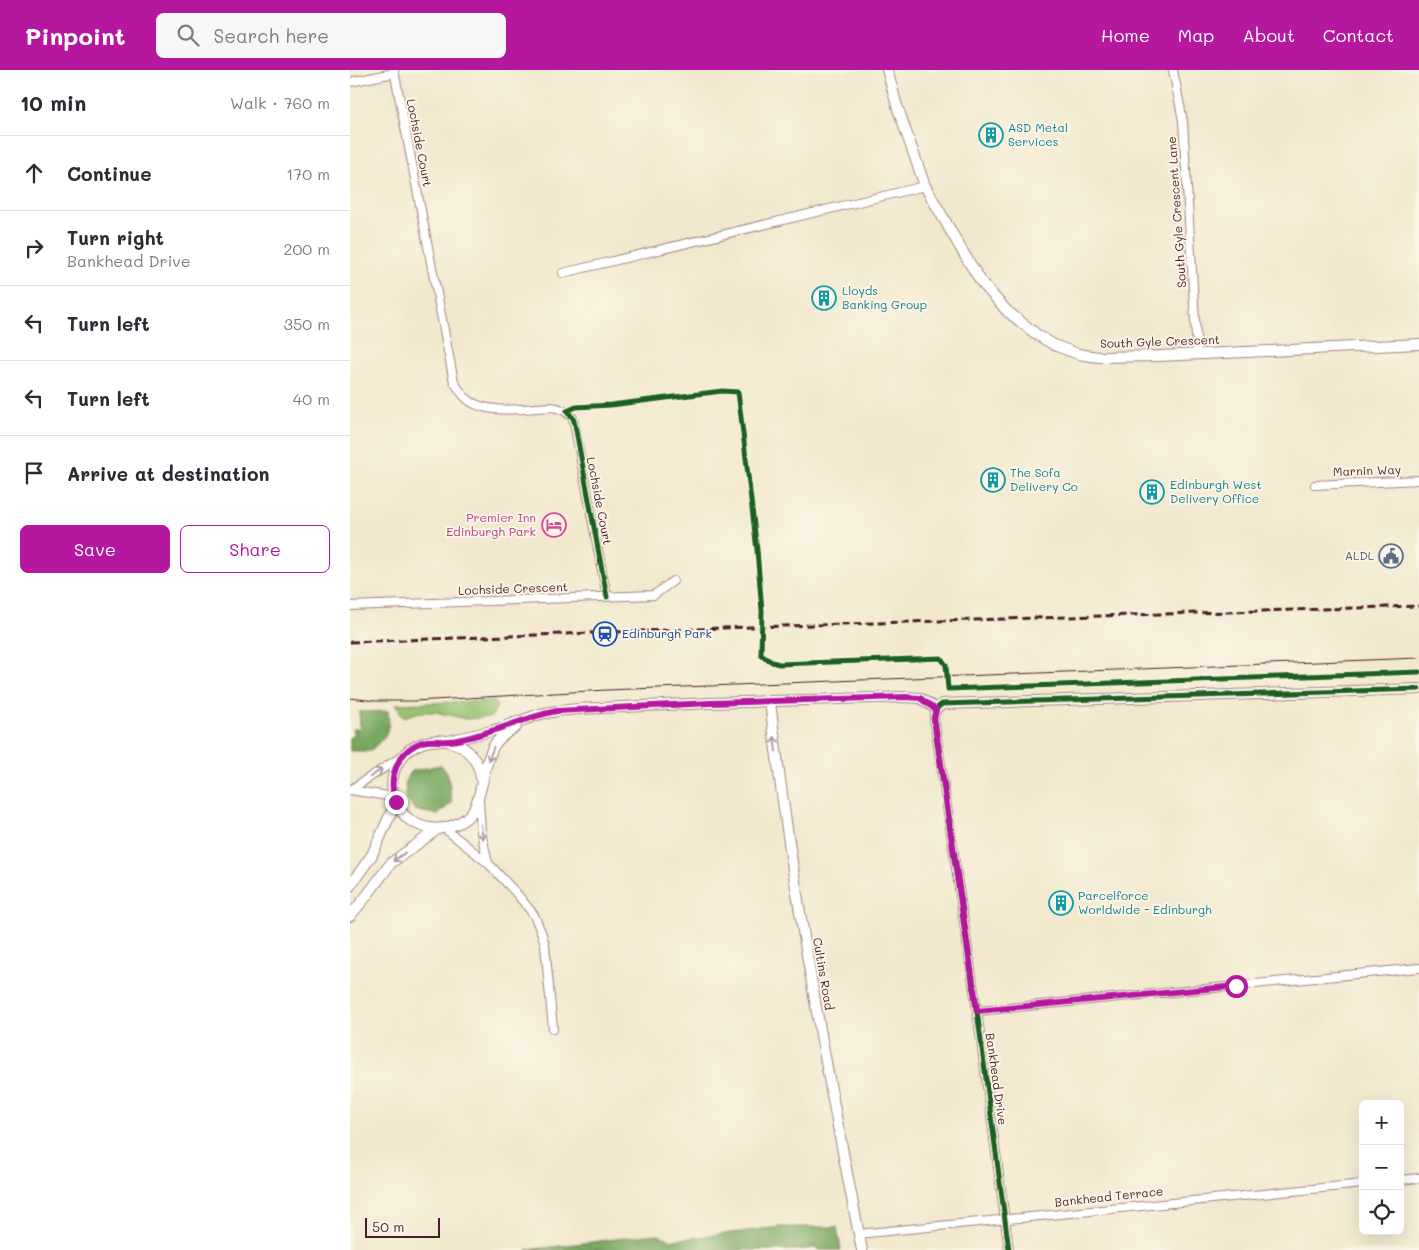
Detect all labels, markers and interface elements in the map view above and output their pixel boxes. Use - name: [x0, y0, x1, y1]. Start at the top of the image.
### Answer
- search box: [156, 13, 506, 58]
- text: Pinpoint: [25, 20, 126, 51]
- icon: search: [174, 21, 202, 49]
- text: Search here: [214, 23, 329, 48]
- text: Home: [1101, 23, 1150, 47]
- text: Map: [1178, 23, 1214, 47]
- text: About: [1242, 23, 1295, 47]
- text: Contact: [1323, 23, 1394, 47]
- text: 10 min: [20, 89, 86, 116]
- text: Walk · 760 m: [230, 92, 330, 113]
- street label: Lochside Court: [404, 98, 436, 188]
- place label: ASD Metal Services: [1008, 119, 1068, 149]
- building icon: ASD Metal Services: [978, 122, 1004, 148]
- street label: South Gyle Crescent Lane: [1163, 136, 1189, 288]
- icon: ahead: [20, 159, 48, 187]
- text: Continue: [67, 161, 152, 186]
- text: 170 m: [286, 163, 330, 184]
- text: Turn right: [67, 225, 164, 250]
- icon: right: [20, 234, 48, 262]
- text: 200 m: [283, 238, 330, 259]
- text: Bankhead Drive: [67, 250, 191, 271]
- place label: Lloyds Banking Group: [842, 282, 927, 312]
- building icon: Lloyds Banking Group: [811, 285, 837, 311]
- icon: left: [20, 309, 48, 337]
- text: Turn left: [67, 311, 150, 336]
- text: 350 m: [284, 313, 330, 334]
- street label: South Gyle Crescent: [1100, 331, 1220, 351]
- icon: left: [20, 384, 48, 412]
- text: Turn left: [67, 386, 150, 411]
- text: 40 m: [293, 388, 330, 409]
- street label: Lochside Court: [584, 456, 616, 546]
- icon: arrive: [20, 459, 48, 487]
- text: Arrive at destination: [67, 461, 270, 486]
- street label: Marnin Way: [1333, 461, 1401, 479]
- place label: The Sofa Delivery Co: [1010, 464, 1078, 494]
- building icon: The Sofa Delivery Co: [980, 467, 1006, 493]
- place label: Edinburgh West Delivery Office: [1170, 476, 1262, 506]
- building icon: Edinburgh West Delivery Office: [1139, 479, 1165, 505]
- place label: Premier Inn Edinburgh Park: [446, 509, 536, 539]
- hotel icon: Premier Inn Edinburgh Park: [541, 512, 567, 538]
- button: Save: [20, 525, 170, 573]
- button: Share: [180, 525, 330, 573]
- public building icon: ALDL: [1378, 543, 1404, 569]
- place label: ALDL: [1345, 547, 1375, 563]
- street label: Lochside Crescent: [458, 578, 568, 598]
- station icon: Edinburgh Park: [592, 621, 618, 647]
- place label: Edinburgh Park: [622, 625, 712, 641]
- one-way arrow: [770, 736, 780, 752]
- one-way arrow: [486, 746, 496, 762]
- one-way arrow: [368, 768, 382, 778]
- route end: [385, 791, 408, 814]
- one-way arrow: [477, 823, 487, 839]
- one-way arrow: [393, 852, 406, 863]
- place label: Parcelforce Worldwide - Edinburgh: [1078, 887, 1212, 917]
- building icon: Parcelforce Worldwide - Edinburgh: [1048, 890, 1074, 916]
- street label: Cultins Road: [810, 936, 838, 1012]
- route start: [1225, 975, 1248, 998]
- street label: Bankhead Drive: [983, 1032, 1011, 1126]
- map controls: [1359, 1100, 1404, 1235]
- button: +: [1359, 1100, 1404, 1145]
- button: −: [1359, 1145, 1404, 1190]
- street label: Bankhead Terrace: [1054, 1182, 1164, 1210]
- button: locate: [1359, 1190, 1404, 1235]
- scale bar: [365, 1215, 440, 1238]
- text: 50 m: [372, 1217, 404, 1236]

